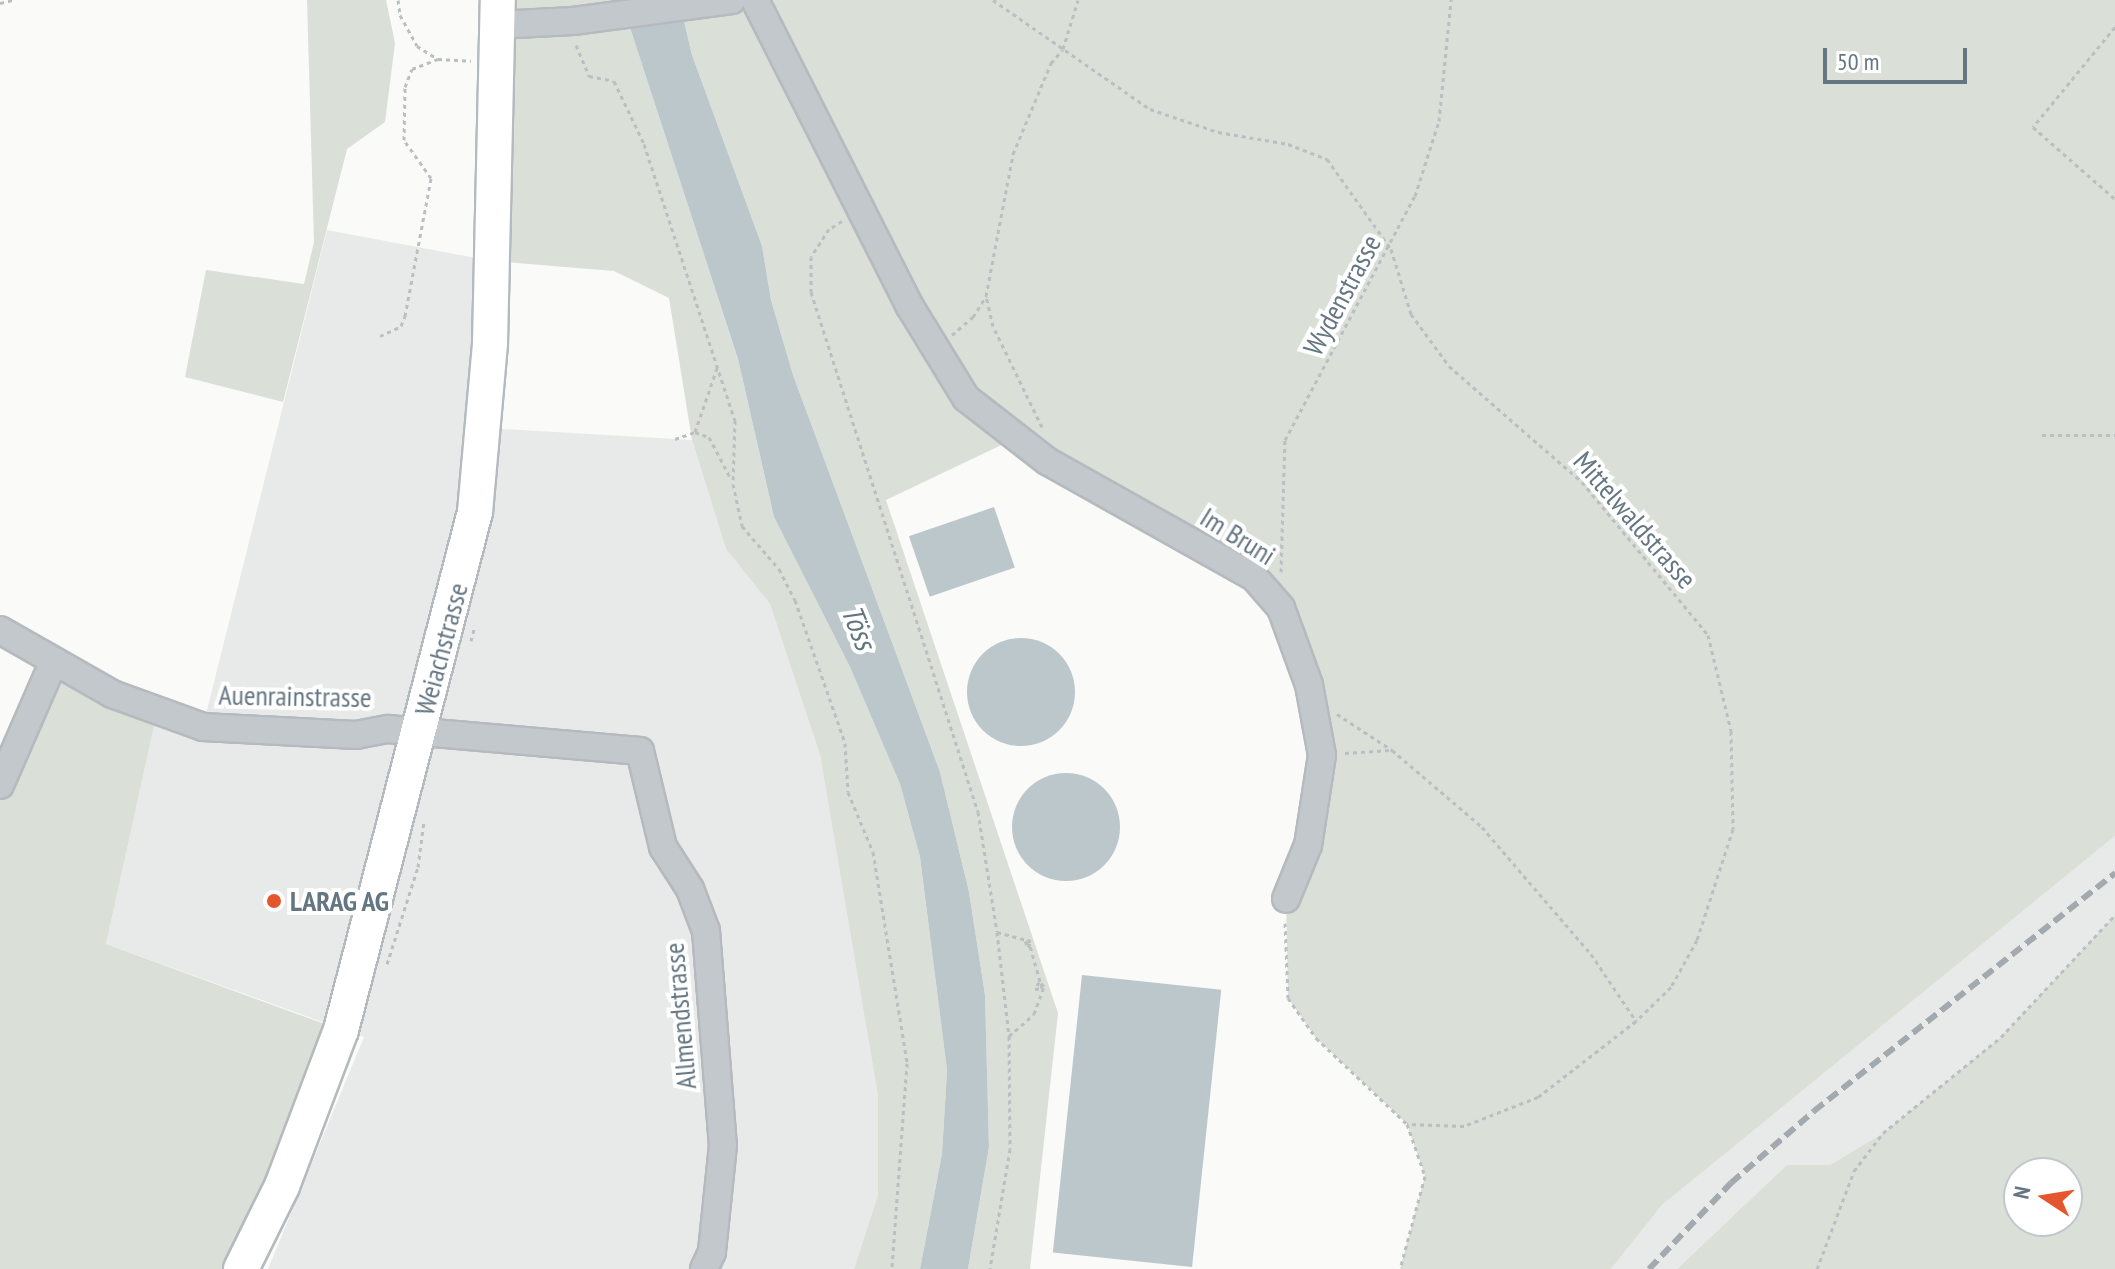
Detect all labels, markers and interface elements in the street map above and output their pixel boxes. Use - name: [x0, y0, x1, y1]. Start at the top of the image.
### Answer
- scale bar: [1827, 32, 1971, 82]
- text: 50 m: [1837, 46, 1879, 77]
- street label: Wydenstrasse: [1296, 229, 1388, 361]
- street label: Mittelwaldstrasse: [1567, 445, 1703, 595]
- street label: Im Bruni: [1194, 500, 1282, 572]
- street label: Weiachstrasse: [407, 579, 475, 719]
- water label: Töss: [834, 600, 884, 654]
- street label: Auenrainstrasse: [218, 678, 372, 714]
- place label: LARAG AG: [290, 884, 390, 918]
- marker: LARAG AG: [265, 892, 283, 910]
- street label: Allmendstrasse: [657, 941, 703, 1091]
- north arrow: [2003, 1157, 2083, 1237]
- text: N: [2007, 1184, 2036, 1201]

